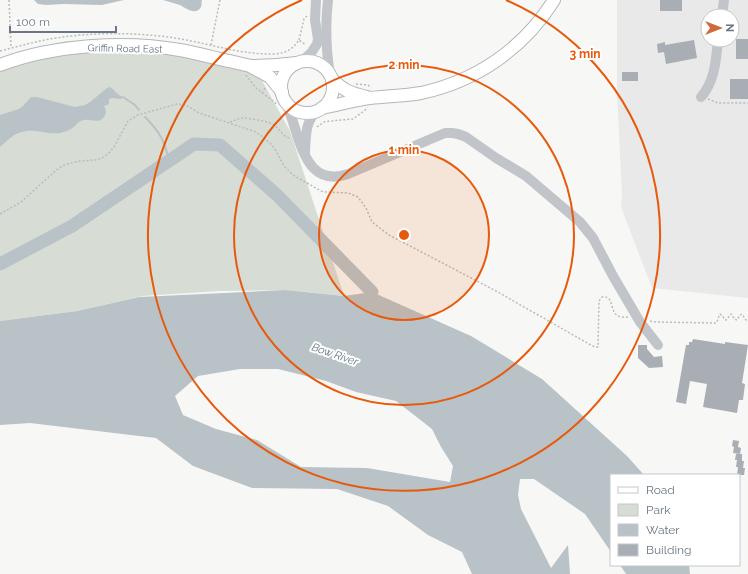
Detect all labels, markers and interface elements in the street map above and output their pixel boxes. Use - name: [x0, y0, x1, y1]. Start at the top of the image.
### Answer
- scale bar: [10, 8, 116, 34]
- north arrow: [700, 8, 740, 48]
- text: 100 m: [16, 15, 50, 29]
- text: N: [723, 24, 736, 32]
- street label: Griffin Road East: [88, 42, 163, 55]
- text: 3 min: [569, 47, 601, 61]
- text: 2 min: [388, 58, 420, 72]
- text: 1 min: [389, 143, 419, 157]
- centre of rings: [397, 228, 411, 242]
- water label: Bow River: [310, 340, 361, 369]
- legend: [610, 474, 740, 566]
- text: Road: [646, 483, 675, 497]
- text: Park: [646, 503, 671, 517]
- text: Water: [646, 523, 680, 537]
- text: Building: [646, 543, 692, 557]

